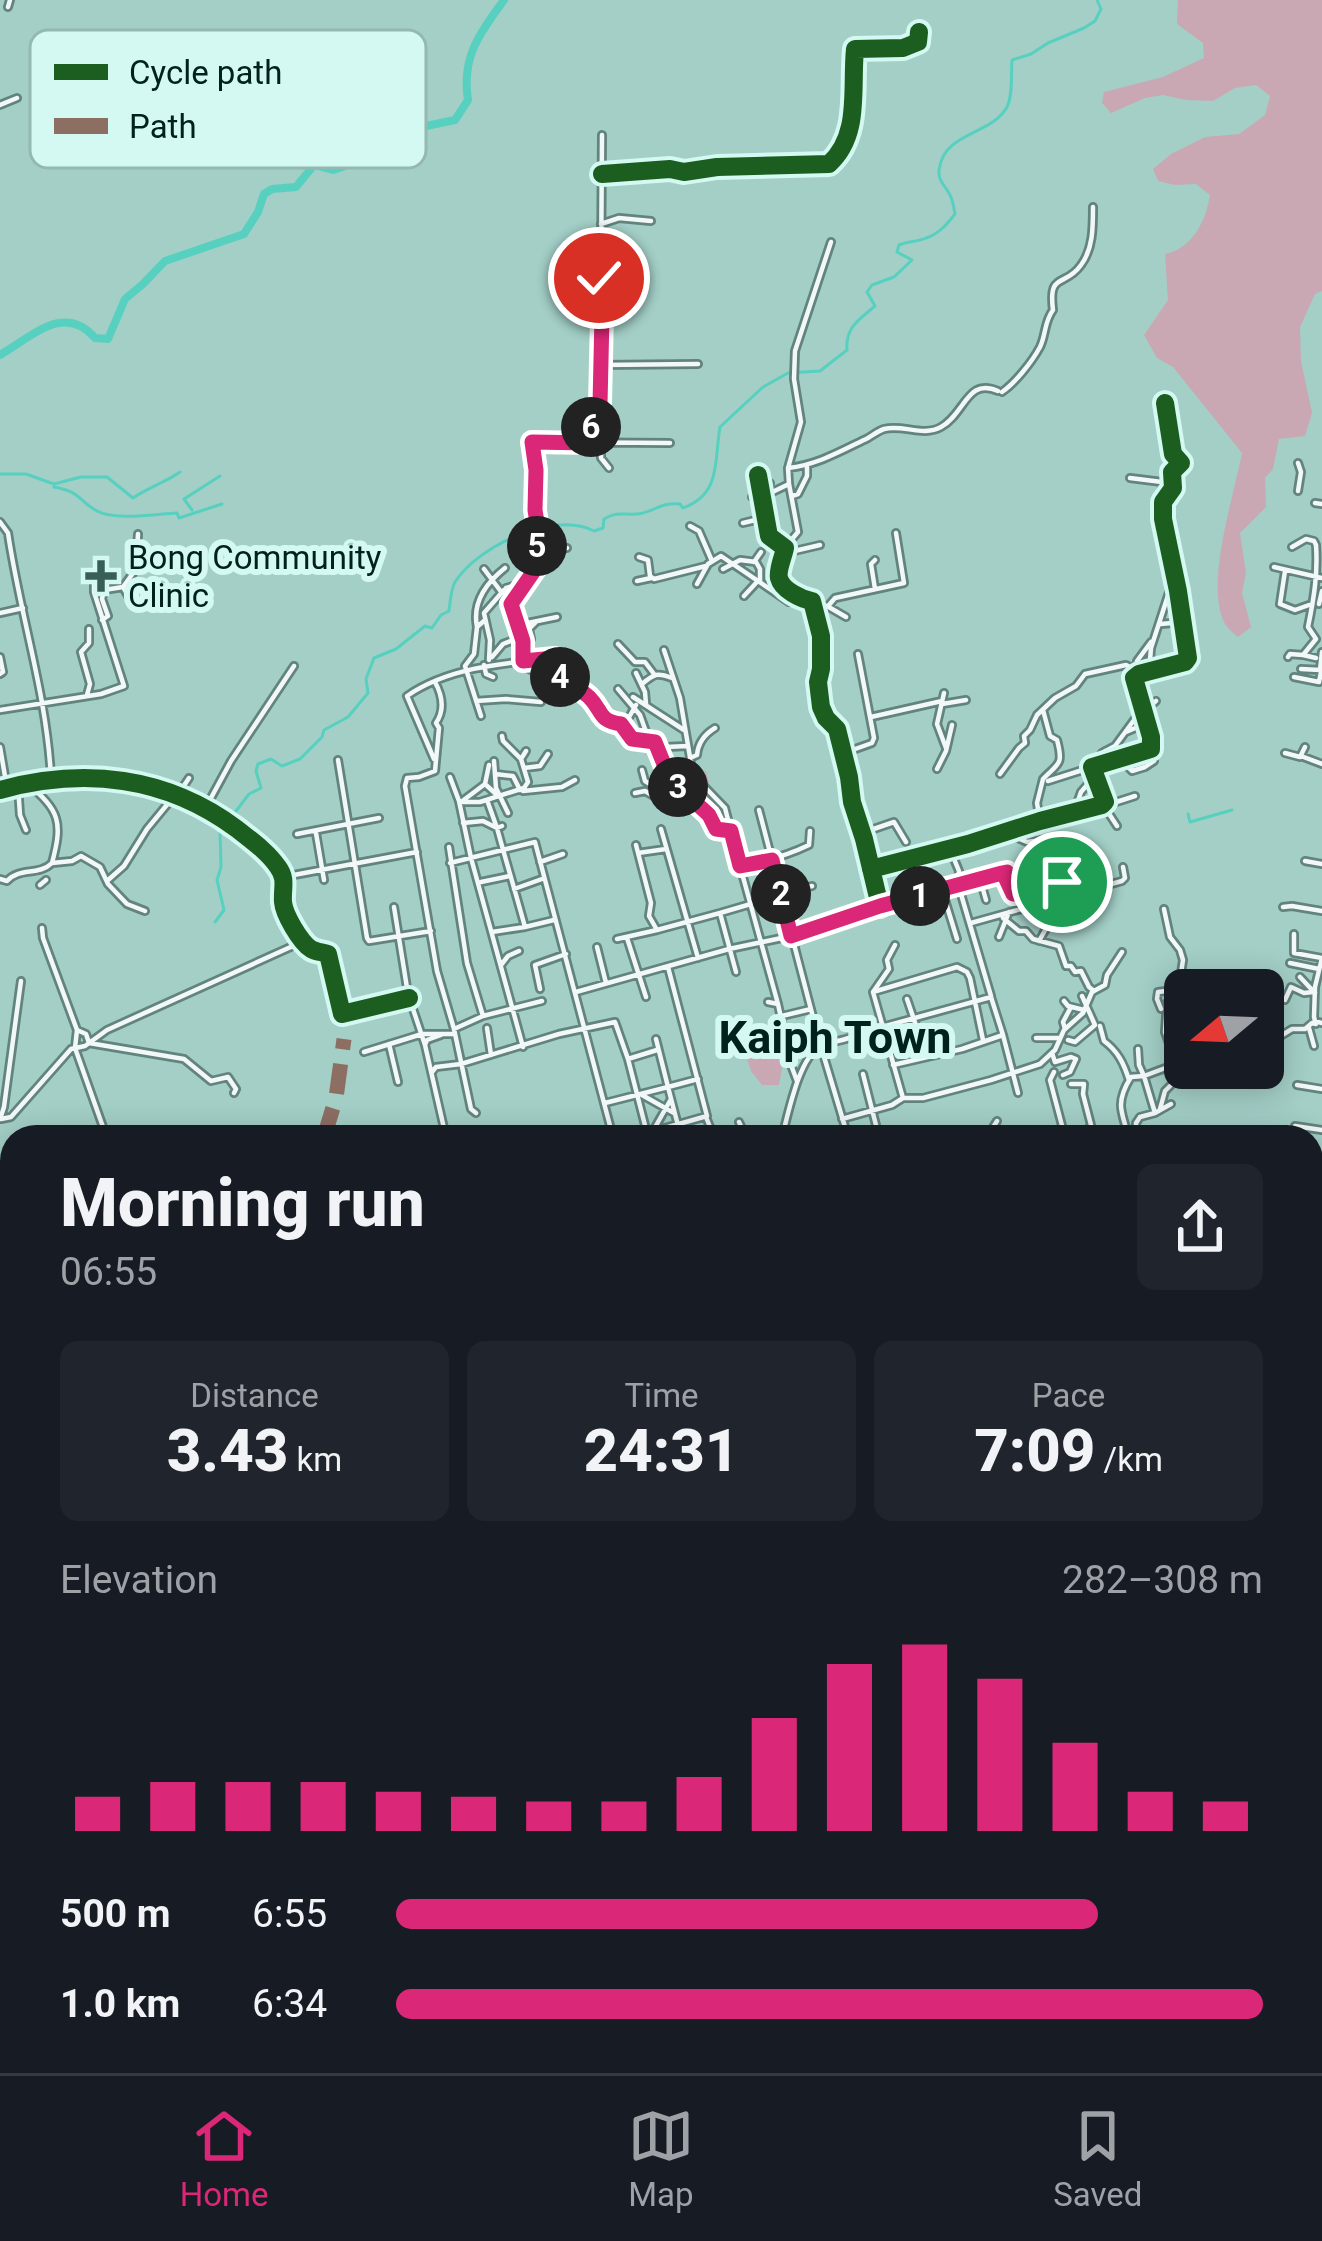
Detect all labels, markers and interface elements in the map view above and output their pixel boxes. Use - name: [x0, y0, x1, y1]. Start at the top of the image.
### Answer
- legend: [30, 30, 426, 168]
- text: Cycle path: [129, 53, 282, 92]
- text: Path: [129, 107, 197, 146]
- pin: [548, 227, 650, 329]
- icon: check: [566, 245, 632, 311]
- pin: 6: [561, 397, 621, 457]
- text: 6: [582, 407, 600, 446]
- pin: 5: [507, 516, 567, 576]
- text: 5: [528, 526, 546, 565]
- place label: Bong Community Clinic: [128, 538, 382, 615]
- marker: Bong Community Clinic: [85, 560, 117, 592]
- pin: 4: [530, 647, 590, 707]
- text: 4: [551, 657, 569, 696]
- pin: 3: [648, 757, 708, 817]
- text: 3: [669, 767, 687, 806]
- pin: [1011, 831, 1113, 933]
- icon: arrive: [1029, 849, 1095, 915]
- pin: 2: [751, 864, 811, 924]
- pin: 1: [890, 866, 950, 926]
- text: 2: [772, 874, 790, 913]
- text: 1: [911, 876, 929, 915]
- north arrow: [1164, 969, 1284, 1089]
- map controls: [1164, 969, 1284, 1089]
- district label: Kaiph Town: [719, 1011, 951, 1064]
- button: share: [1137, 1164, 1263, 1290]
- text: Morning run: [60, 1165, 425, 1242]
- text: 06:55: [60, 1249, 157, 1295]
- text: Distance: [190, 1376, 319, 1415]
- text: Time: [624, 1376, 699, 1415]
- text: Pace: [1032, 1376, 1105, 1415]
- text: 3.43: [167, 1415, 288, 1486]
- text: 24:31: [584, 1415, 739, 1486]
- text: 7:09: [974, 1415, 1095, 1486]
- text: km: [288, 1440, 342, 1479]
- text: /km: [1095, 1440, 1163, 1479]
- text: Elevation: [60, 1557, 218, 1603]
- text: 282–308 m: [1062, 1557, 1263, 1603]
- text: 500 m: [60, 1891, 171, 1937]
- text: 6:55: [252, 1891, 327, 1937]
- text: 1.0 km: [60, 1981, 180, 2027]
- text: 6:34: [252, 1981, 327, 2027]
- tab: Home: [180, 2103, 268, 2214]
- tab: Map: [628, 2103, 694, 2214]
- tab: Saved: [1053, 2103, 1142, 2214]

